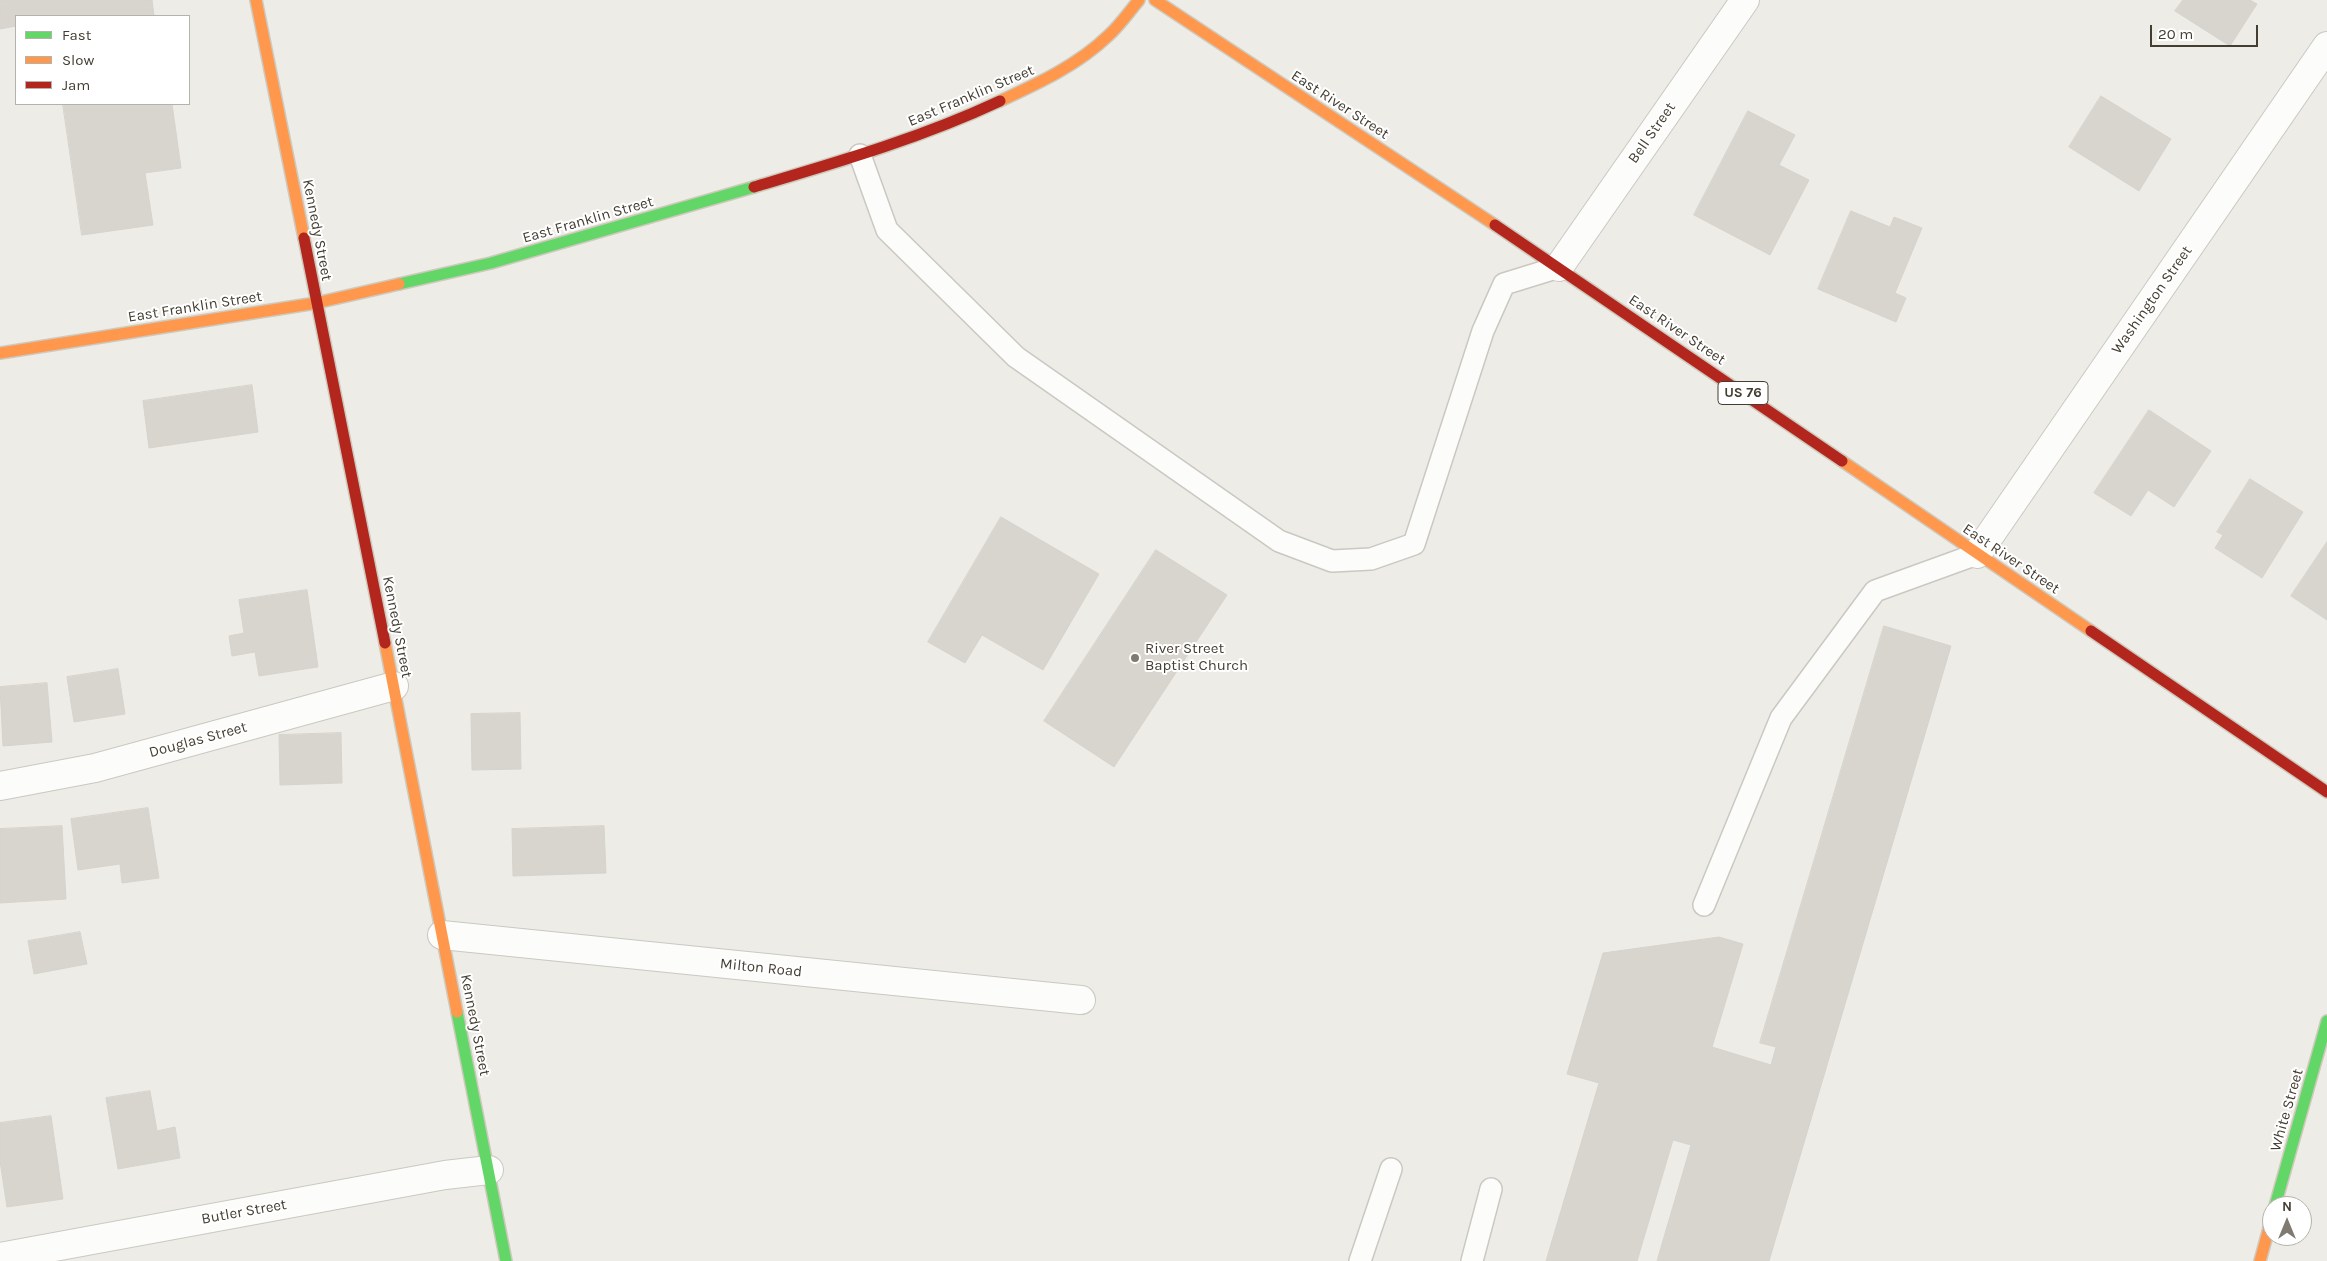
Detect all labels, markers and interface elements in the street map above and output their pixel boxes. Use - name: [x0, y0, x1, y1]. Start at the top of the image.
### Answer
- legend: [15, 15, 190, 105]
- scale bar: [2152, 15, 2260, 47]
- text: 20 m: [2158, 25, 2193, 43]
- text: Fast: [62, 26, 91, 44]
- text: Slow: [62, 51, 94, 69]
- street label: East Franklin Street: [905, 61, 1037, 131]
- street label: East River Street: [1288, 67, 1392, 143]
- text: Jam: [62, 76, 90, 94]
- street label: Bell Street: [1625, 99, 1679, 167]
- street label: Kennedy Street: [298, 178, 336, 282]
- street label: East Franklin Street: [521, 193, 655, 247]
- street label: Washington Street: [2108, 243, 2196, 357]
- street label: East Franklin Street: [127, 288, 263, 326]
- street label: East River Street: [1625, 291, 1729, 369]
- road number: US 76: [1718, 382, 1768, 404]
- street label: East River Street: [1959, 520, 2063, 598]
- street label: Kennedy Street: [378, 575, 416, 679]
- place label: River Street Baptist Church: [1145, 640, 1248, 675]
- marker: River Street Baptist Church: [1129, 652, 1141, 664]
- street label: Douglas Street: [147, 718, 249, 762]
- street label: Milton Road: [719, 955, 803, 981]
- street label: Kennedy Street: [456, 973, 494, 1077]
- street label: White Street: [2267, 1067, 2307, 1153]
- street label: Butler Street: [200, 1196, 288, 1228]
- north arrow: [2262, 1196, 2312, 1246]
- text: N: [2282, 1198, 2292, 1215]

